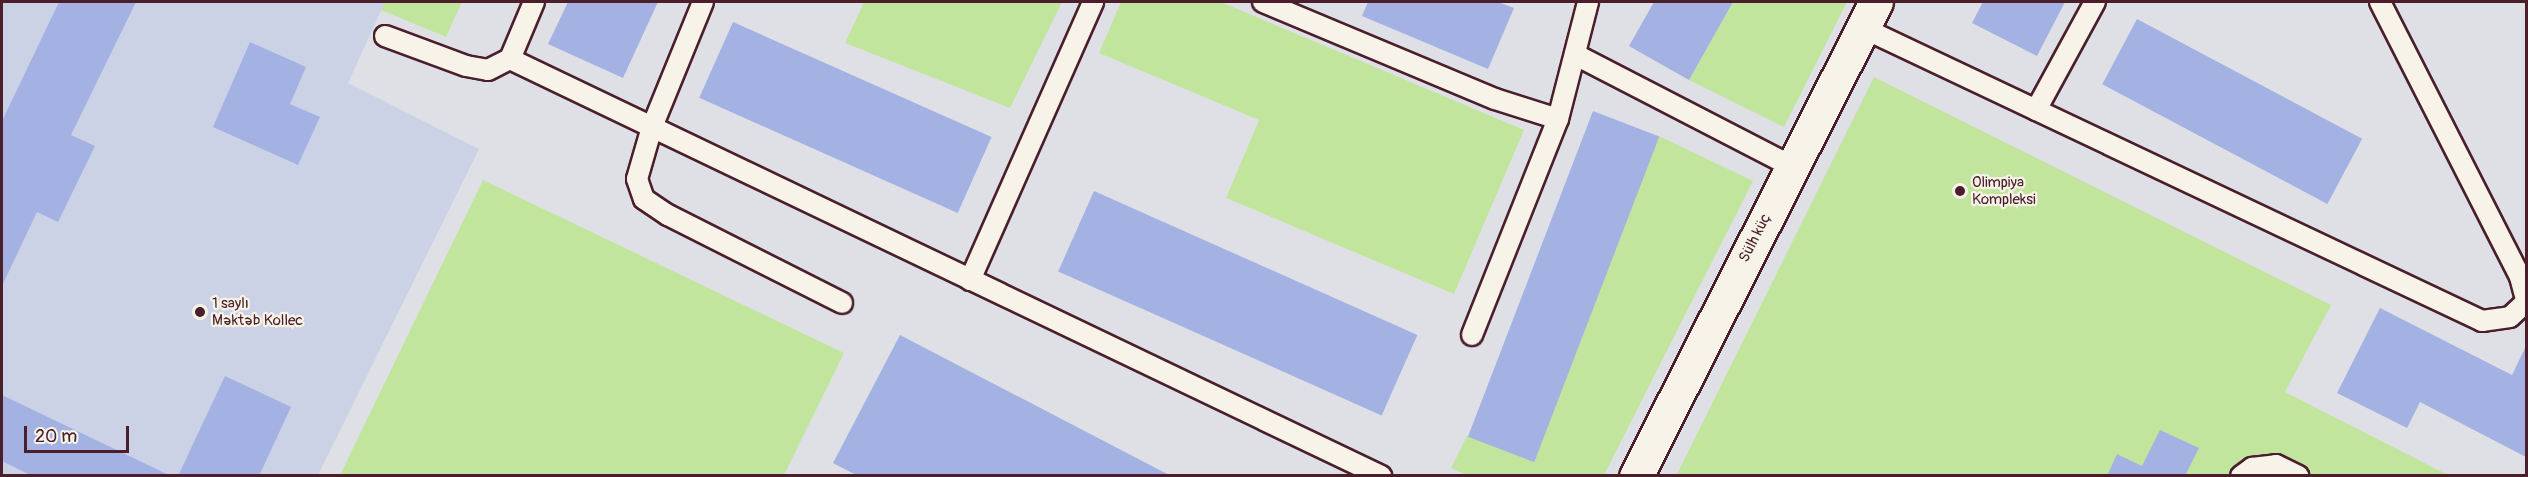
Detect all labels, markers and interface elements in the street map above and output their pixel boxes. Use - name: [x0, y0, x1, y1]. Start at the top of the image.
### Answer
- place label: Olimpiya Kompleksi: [1972, 173, 2036, 208]
- marker: Olimpiya Kompleksi: [1953, 184, 1967, 198]
- street label: Sülh küç: [1735, 211, 1775, 265]
- place label: 1 saylı Məktəb Kollec: [212, 294, 303, 329]
- marker: 1 saylı Məktəb Kollec: [193, 305, 207, 319]
- scale bar: [27, 414, 132, 452]
- text: 20 m: [35, 425, 77, 448]

